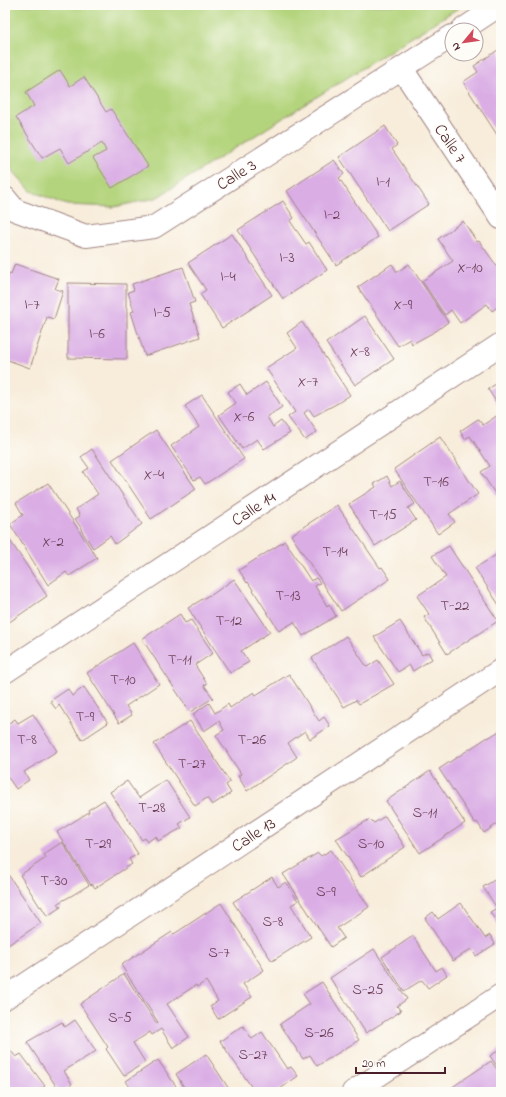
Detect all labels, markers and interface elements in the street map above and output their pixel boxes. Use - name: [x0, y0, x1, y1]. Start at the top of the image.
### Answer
- north arrow: [444, 22, 484, 62]
- text: N: [447, 39, 465, 53]
- street label: Calle 7: [427, 119, 472, 169]
- street label: Calle 3: [212, 153, 262, 197]
- house number: I-1: [376, 171, 390, 193]
- house number: I-2: [324, 204, 341, 226]
- house number: I-3: [279, 247, 295, 269]
- house number: X-10: [457, 257, 483, 279]
- house number: I-4: [220, 266, 236, 288]
- house number: I-7: [24, 294, 40, 316]
- house number: X-9: [394, 294, 413, 316]
- house number: I-5: [153, 302, 171, 324]
- house number: I-6: [89, 323, 105, 345]
- house number: X-8: [350, 341, 370, 363]
- house number: X-7: [298, 371, 318, 393]
- house number: X-6: [234, 406, 255, 428]
- house number: X-4: [144, 464, 164, 486]
- house number: T-16: [423, 471, 449, 493]
- street label: Calle 14: [227, 486, 281, 533]
- house number: T-15: [369, 504, 397, 526]
- house number: X-2: [42, 531, 64, 553]
- house number: T-14: [322, 541, 348, 563]
- house number: T-13: [275, 585, 301, 607]
- house number: T-22: [440, 595, 470, 617]
- house number: T-12: [216, 610, 243, 632]
- house number: T-11: [168, 649, 192, 671]
- house number: T-10: [110, 669, 136, 691]
- house number: T-9: [76, 706, 95, 728]
- house number: T-8: [17, 729, 37, 751]
- house number: T-26: [238, 729, 267, 751]
- house number: T-27: [178, 753, 206, 775]
- house number: T-28: [138, 797, 166, 819]
- house number: S-11: [413, 802, 438, 824]
- street label: Calle 13: [227, 812, 281, 859]
- house number: T-29: [85, 833, 112, 855]
- house number: S-10: [358, 833, 385, 855]
- house number: T-30: [41, 870, 68, 892]
- house number: S-9: [316, 881, 336, 903]
- house number: S-8: [263, 911, 284, 933]
- house number: S-7: [208, 942, 230, 964]
- house number: S-25: [352, 979, 384, 1001]
- house number: S-5: [108, 1007, 132, 1029]
- house number: S-26: [304, 1022, 334, 1044]
- house number: S-27: [239, 1044, 267, 1066]
- scale bar: [356, 1049, 445, 1075]
- text: 20 m: [362, 1055, 385, 1073]

